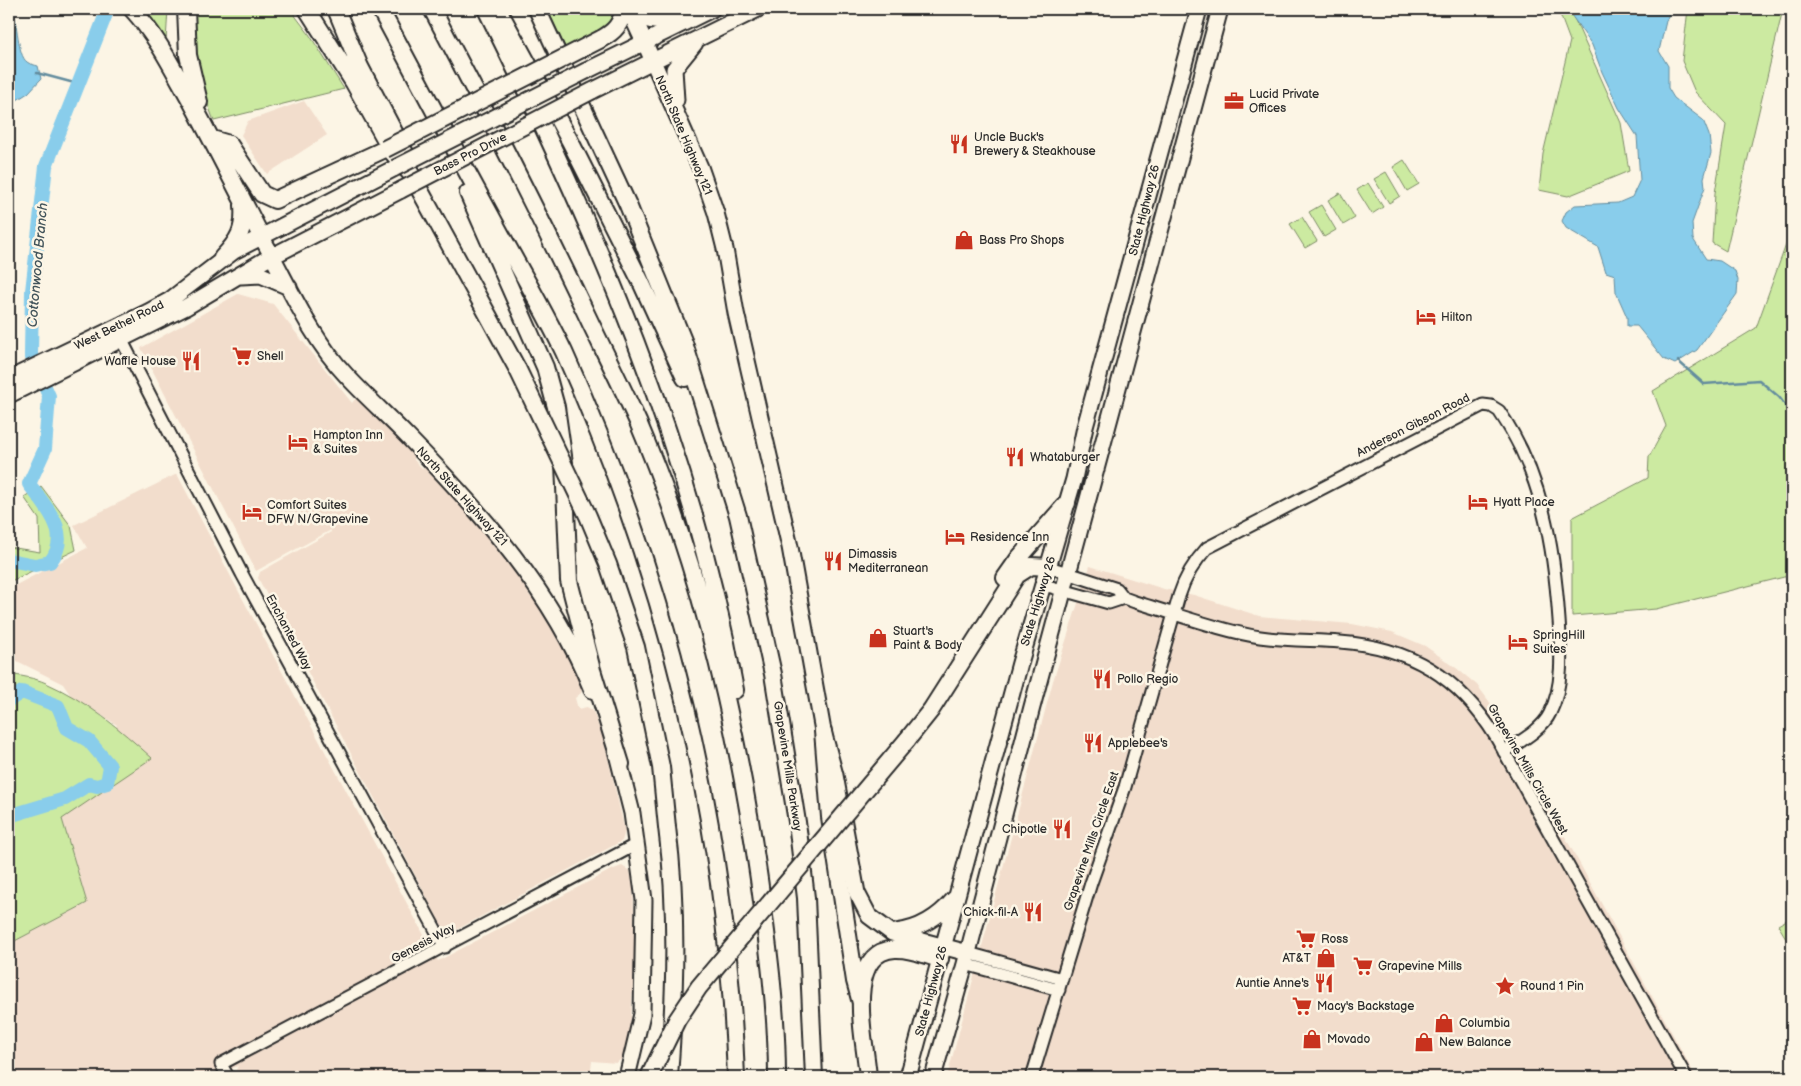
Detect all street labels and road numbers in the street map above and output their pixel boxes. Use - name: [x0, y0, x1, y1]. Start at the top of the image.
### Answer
- street label: North State Highway 121: [652, 73, 716, 197]
- street label: Bass Pro Drive: [431, 130, 509, 179]
- street label: State Highway 26: [1126, 163, 1163, 257]
- street label: West Bethel Road: [72, 297, 167, 354]
- street label: Anderson Gibson Road: [1354, 390, 1473, 461]
- street label: North State Highway 121: [413, 444, 510, 549]
- street label: State Highway 26: [1018, 554, 1059, 648]
- street label: Enchanted Way: [262, 592, 315, 673]
- street label: Grapevine Mills Parkway: [770, 700, 805, 833]
- street label: Grapevine Mills Circle West: [1484, 701, 1571, 838]
- street label: Grapevine Mills Circle East: [1061, 769, 1122, 913]
- street label: Genesis Way: [389, 920, 458, 966]
- street label: State Highway 26: [912, 944, 951, 1038]

